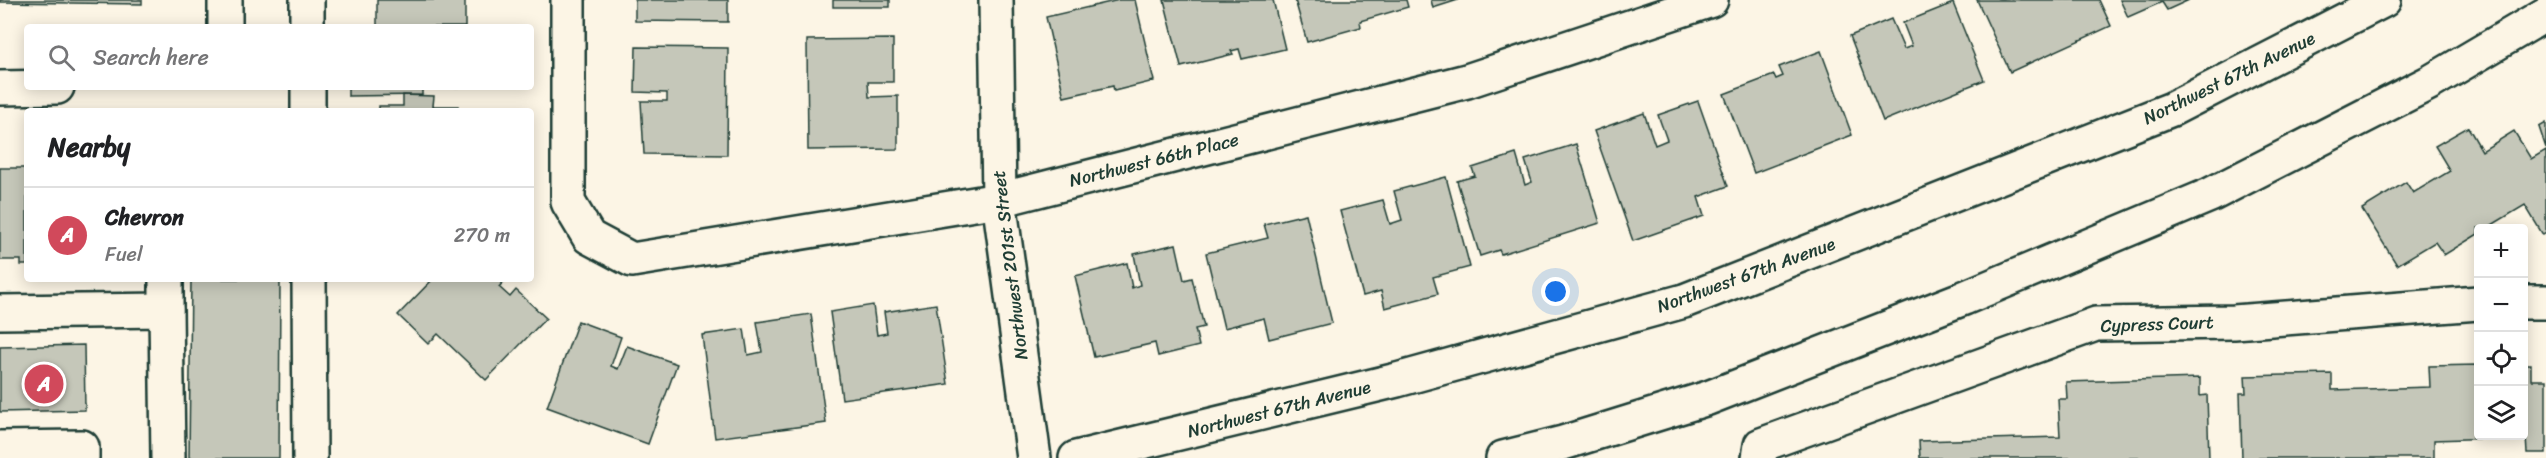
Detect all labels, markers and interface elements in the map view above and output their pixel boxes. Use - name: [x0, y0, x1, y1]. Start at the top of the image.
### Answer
- street label: Northwest 67th Avenue: [2137, 22, 2321, 134]
- search box: [24, 24, 534, 90]
- text: Search here: [93, 38, 209, 77]
- icon: search: [45, 41, 78, 74]
- street label: Northwest 66th Place: [1066, 123, 1242, 197]
- text: Nearby: [48, 124, 130, 170]
- street label: Northwest 201st Street: [982, 168, 1038, 362]
- text: Chevron: [105, 198, 184, 237]
- text: A: [61, 218, 74, 253]
- text: 270 m: [454, 218, 510, 253]
- map controls: [2474, 224, 2528, 440]
- button: +: [2474, 224, 2528, 278]
- street label: Northwest 67th Avenue: [1652, 228, 1840, 322]
- text: Fuel: [105, 237, 143, 272]
- your location: [1541, 277, 1570, 306]
- button: −: [2474, 278, 2528, 332]
- street label: Cypress Court: [2100, 306, 2214, 342]
- button: locate: [2474, 332, 2528, 386]
- pin: A: [24, 362, 63, 406]
- street label: Northwest 67th Avenue: [1184, 371, 1374, 447]
- button: layers: [2474, 386, 2528, 440]

